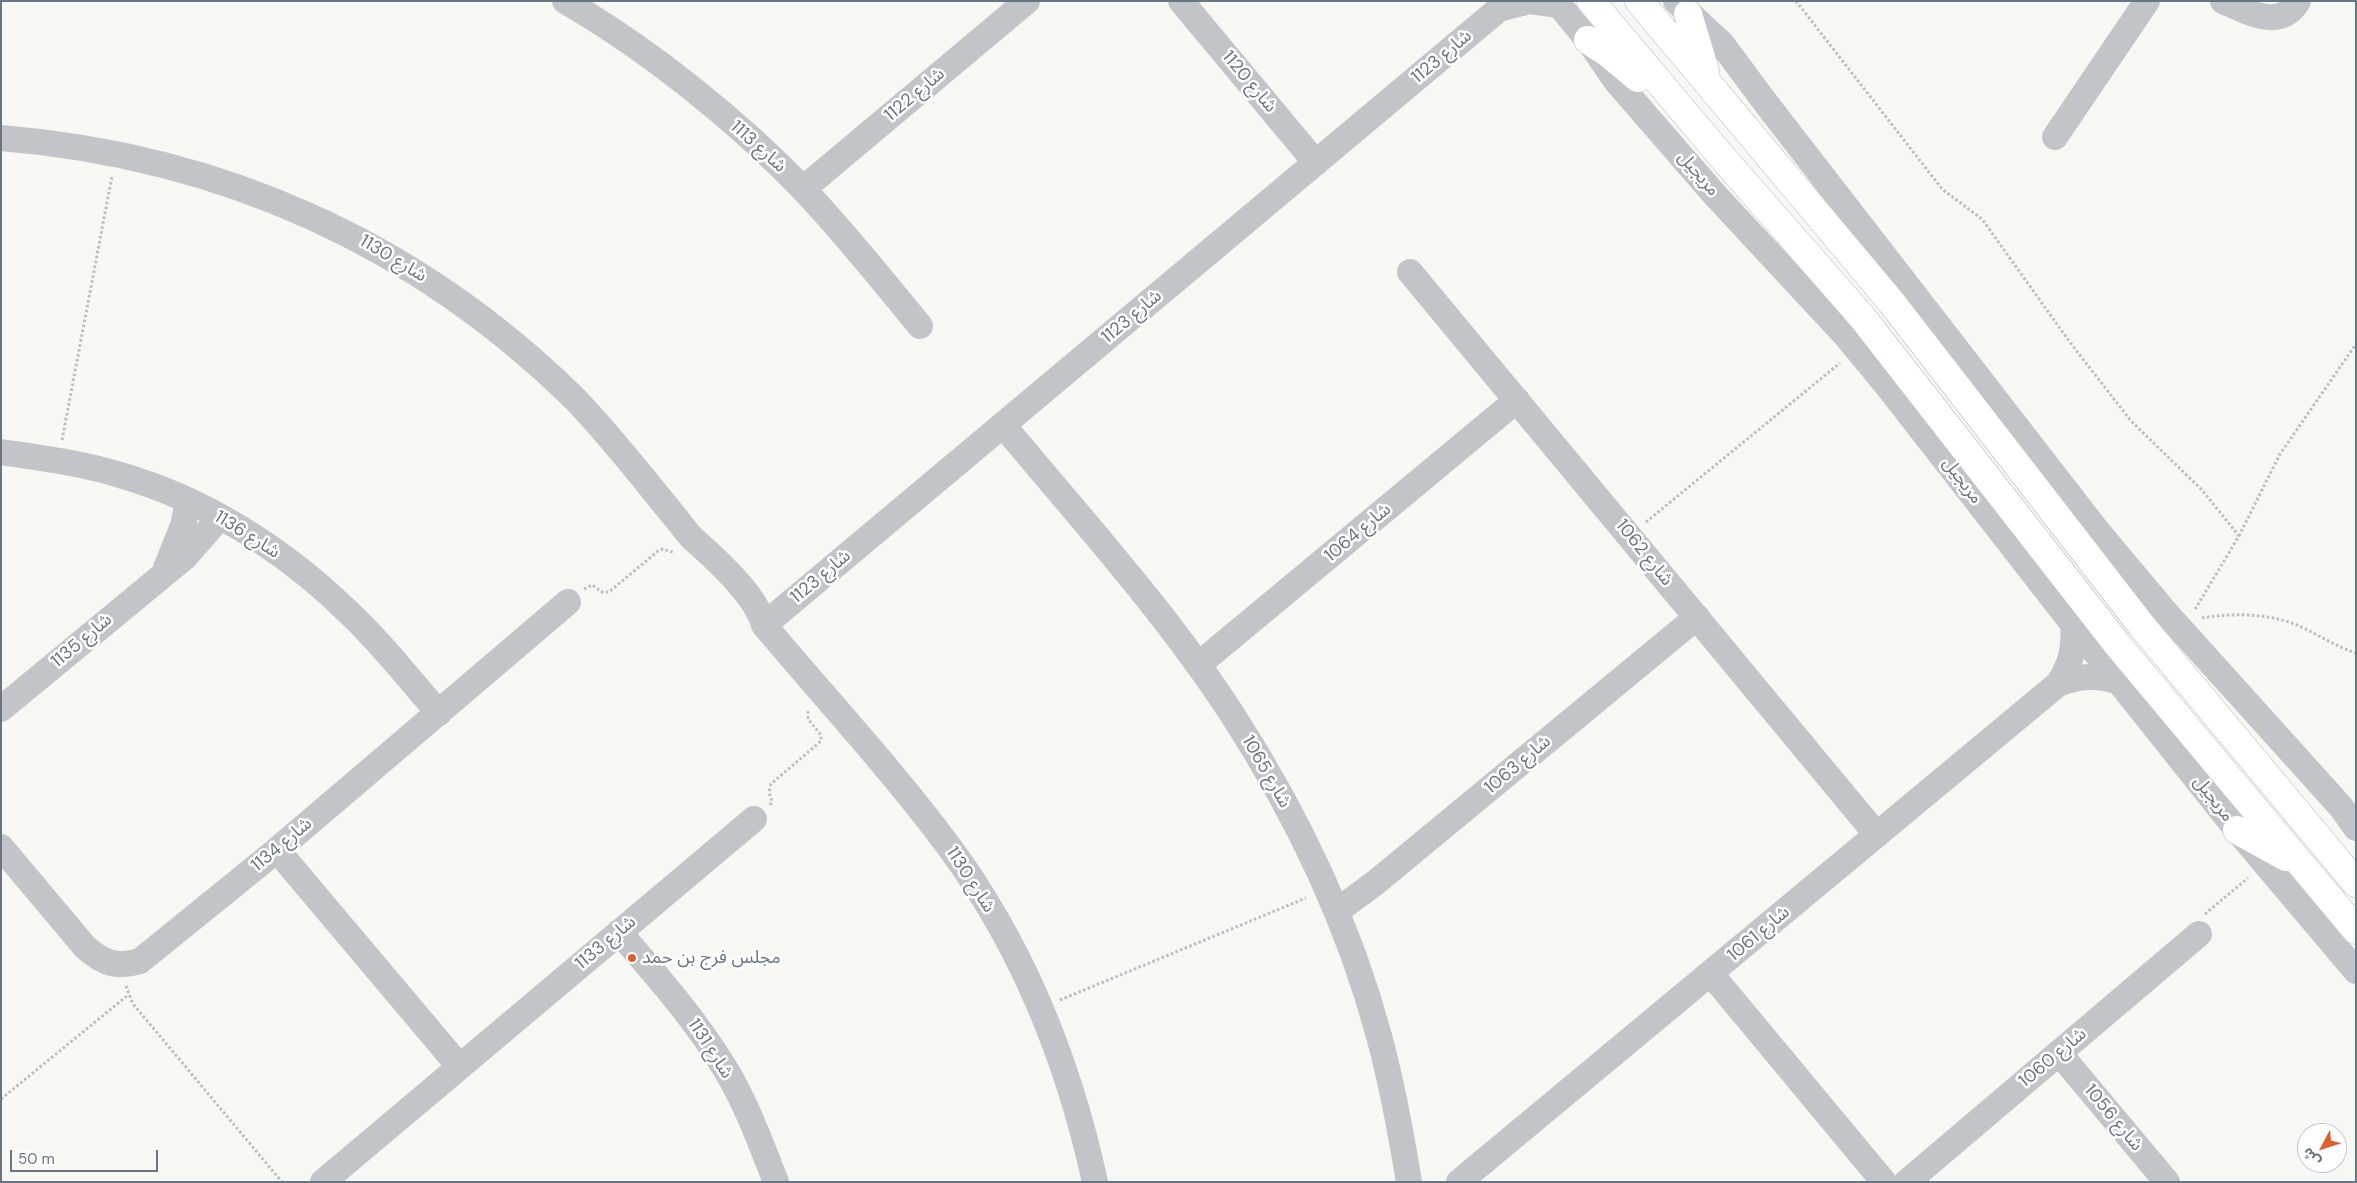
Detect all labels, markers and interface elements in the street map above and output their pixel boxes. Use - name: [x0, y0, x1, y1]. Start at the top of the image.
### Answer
- street label: شارع 1123: [1407, 26, 1477, 88]
- street label: شارع 1120: [1217, 47, 1281, 117]
- street label: شارع 1122: [881, 64, 949, 126]
- street label: شارع 1113: [726, 116, 790, 178]
- street label: مريجيل: [1673, 147, 1723, 201]
- street label: شارع 1130: [356, 231, 430, 287]
- street label: شارع 1123: [1097, 286, 1167, 348]
- street label: مريجيل: [1938, 453, 1986, 509]
- street label: شارع 1064: [1320, 499, 1396, 567]
- street label: شارع 1136: [210, 506, 284, 564]
- street label: شارع 1062: [1611, 516, 1677, 590]
- street label: شارع 1123: [786, 546, 856, 608]
- street label: شارع 1135: [47, 609, 117, 673]
- street label: شارع 1063: [1481, 731, 1555, 799]
- street label: شارع 1065: [1237, 732, 1295, 812]
- street label: مريجيل: [2188, 772, 2238, 826]
- street label: شارع 1134: [247, 813, 317, 877]
- street label: شارع 1130: [941, 843, 999, 917]
- street label: شارع 1061: [1723, 902, 1795, 966]
- street label: شارع 1133: [571, 911, 641, 975]
- place label: مجلس فرج بن حمد: [642, 947, 781, 969]
- marker: مجلس فرج بن حمد: [626, 952, 638, 964]
- street label: شارع 1131: [683, 1015, 737, 1083]
- street label: شارع 1060: [2015, 1024, 2091, 1092]
- street label: شارع 1056: [2079, 1080, 2147, 1156]
- north arrow: [2297, 1123, 2347, 1173]
- scale bar: [12, 1140, 160, 1172]
- text: ش: [2298, 1144, 2324, 1170]
- text: 50 m: [18, 1149, 55, 1169]

